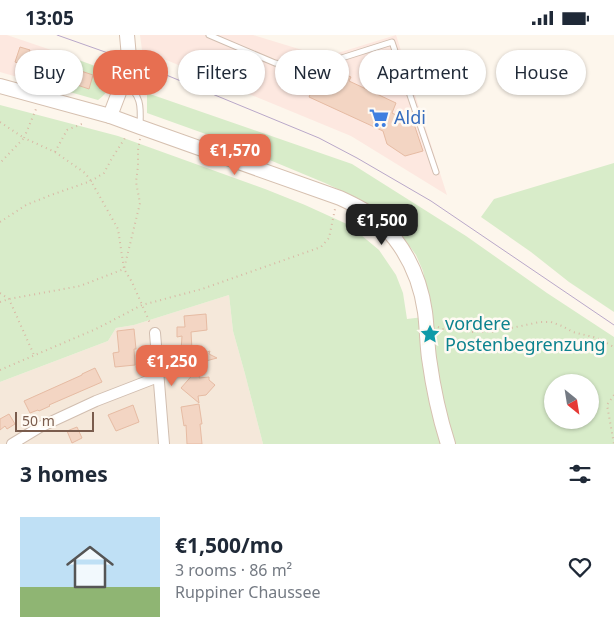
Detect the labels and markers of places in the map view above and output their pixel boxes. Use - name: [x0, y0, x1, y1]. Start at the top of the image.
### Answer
- place label: Aldi: [394, 105, 426, 129]
- supermarket icon: Aldi: [368, 107, 390, 129]
- pin: €1,570: [194, 133, 276, 176]
- pin: €1,500: [341, 203, 423, 246]
- place label: vordere Postenbegrenzung: [445, 311, 606, 356]
- place icon: vordere Postenbegrenzung: [419, 323, 441, 345]
- pin: €1,250: [131, 345, 213, 387]

